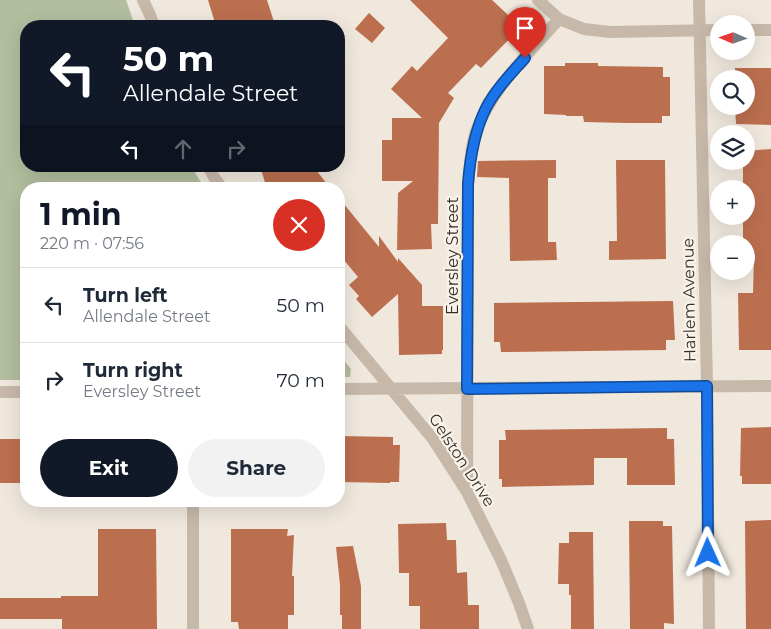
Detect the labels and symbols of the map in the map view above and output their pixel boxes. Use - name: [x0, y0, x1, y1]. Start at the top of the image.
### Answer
- pin: [504, 7, 546, 58]
- north arrow: [710, 15, 755, 60]
- street label: Eversley Street: [443, 197, 462, 315]
- street label: Harlem Avenue: [678, 238, 700, 362]
- street label: Gelston Drive: [425, 410, 499, 510]
- position arrow: [681, 526, 733, 578]

